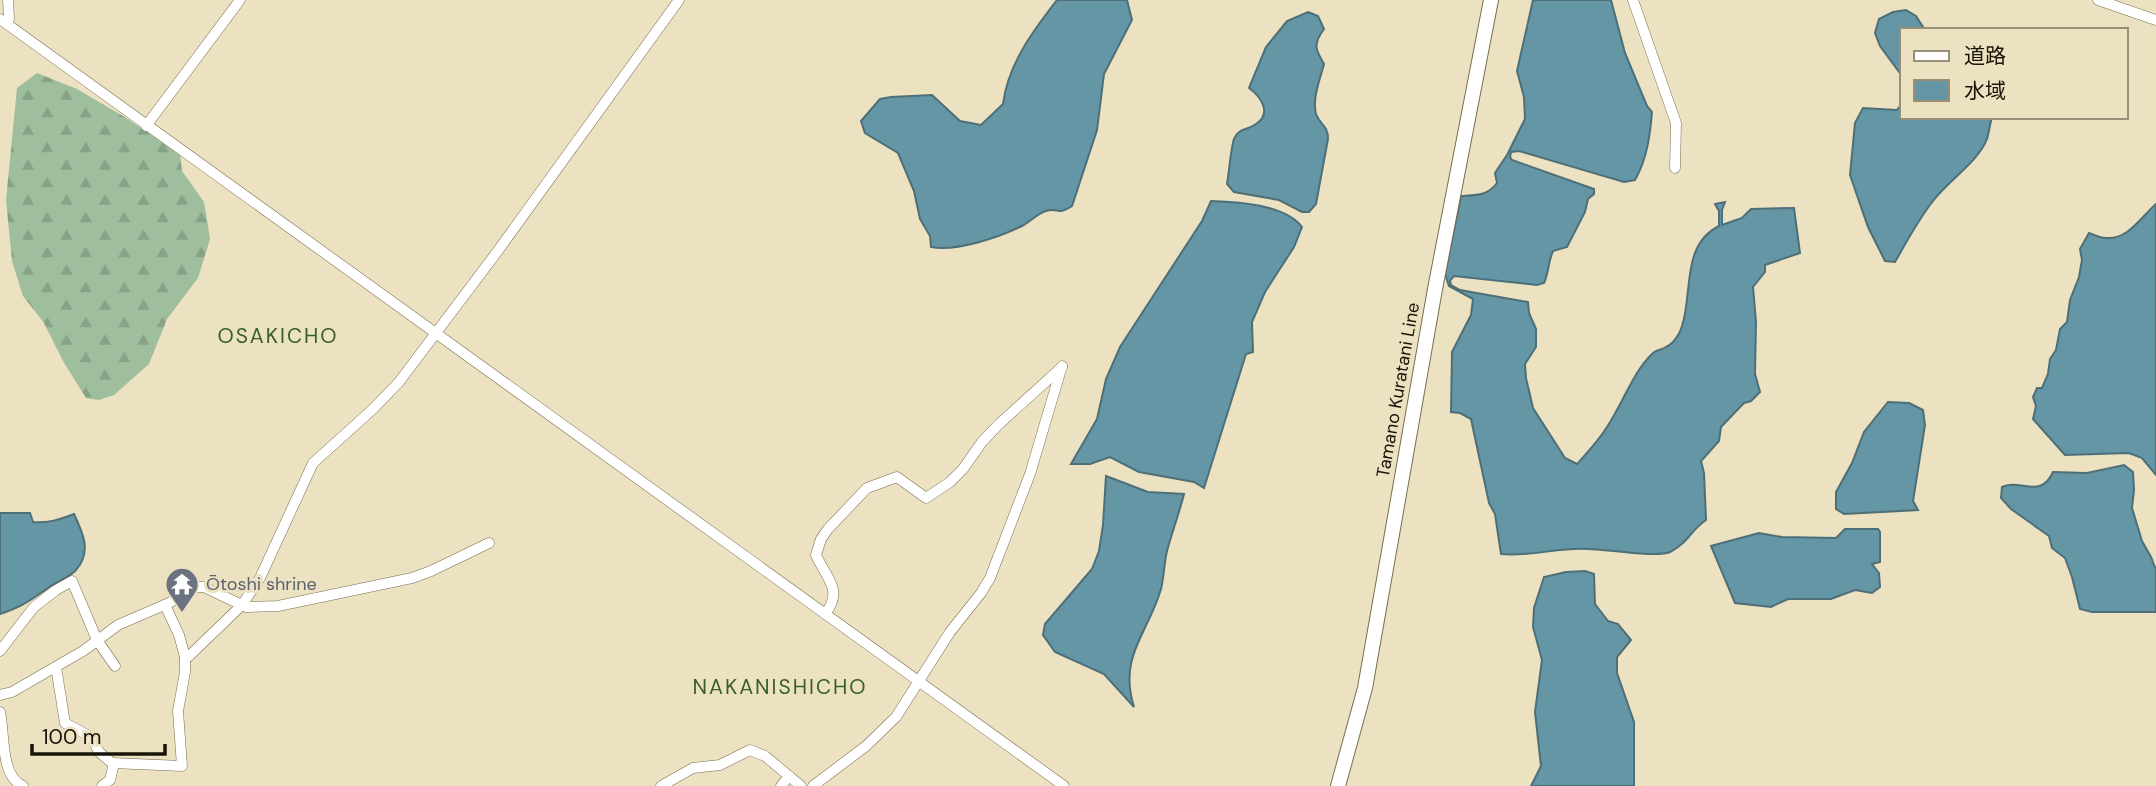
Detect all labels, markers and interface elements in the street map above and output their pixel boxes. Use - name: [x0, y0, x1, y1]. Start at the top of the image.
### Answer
- legend: [1900, 28, 2128, 119]
- text: 道路: [1964, 42, 2006, 70]
- text: 水域: [1964, 77, 2006, 105]
- street label: Tamano Kuratani Line: [1371, 300, 1425, 480]
- district label: OSAKICHO: [217, 322, 339, 350]
- temple icon: Ōtoshi shrine: [163, 565, 201, 614]
- place label: Ōtoshi shrine: [206, 572, 317, 596]
- district label: NAKANISHICHO: [692, 673, 868, 701]
- scale bar: [32, 712, 164, 756]
- text: 100 m: [42, 723, 102, 751]

